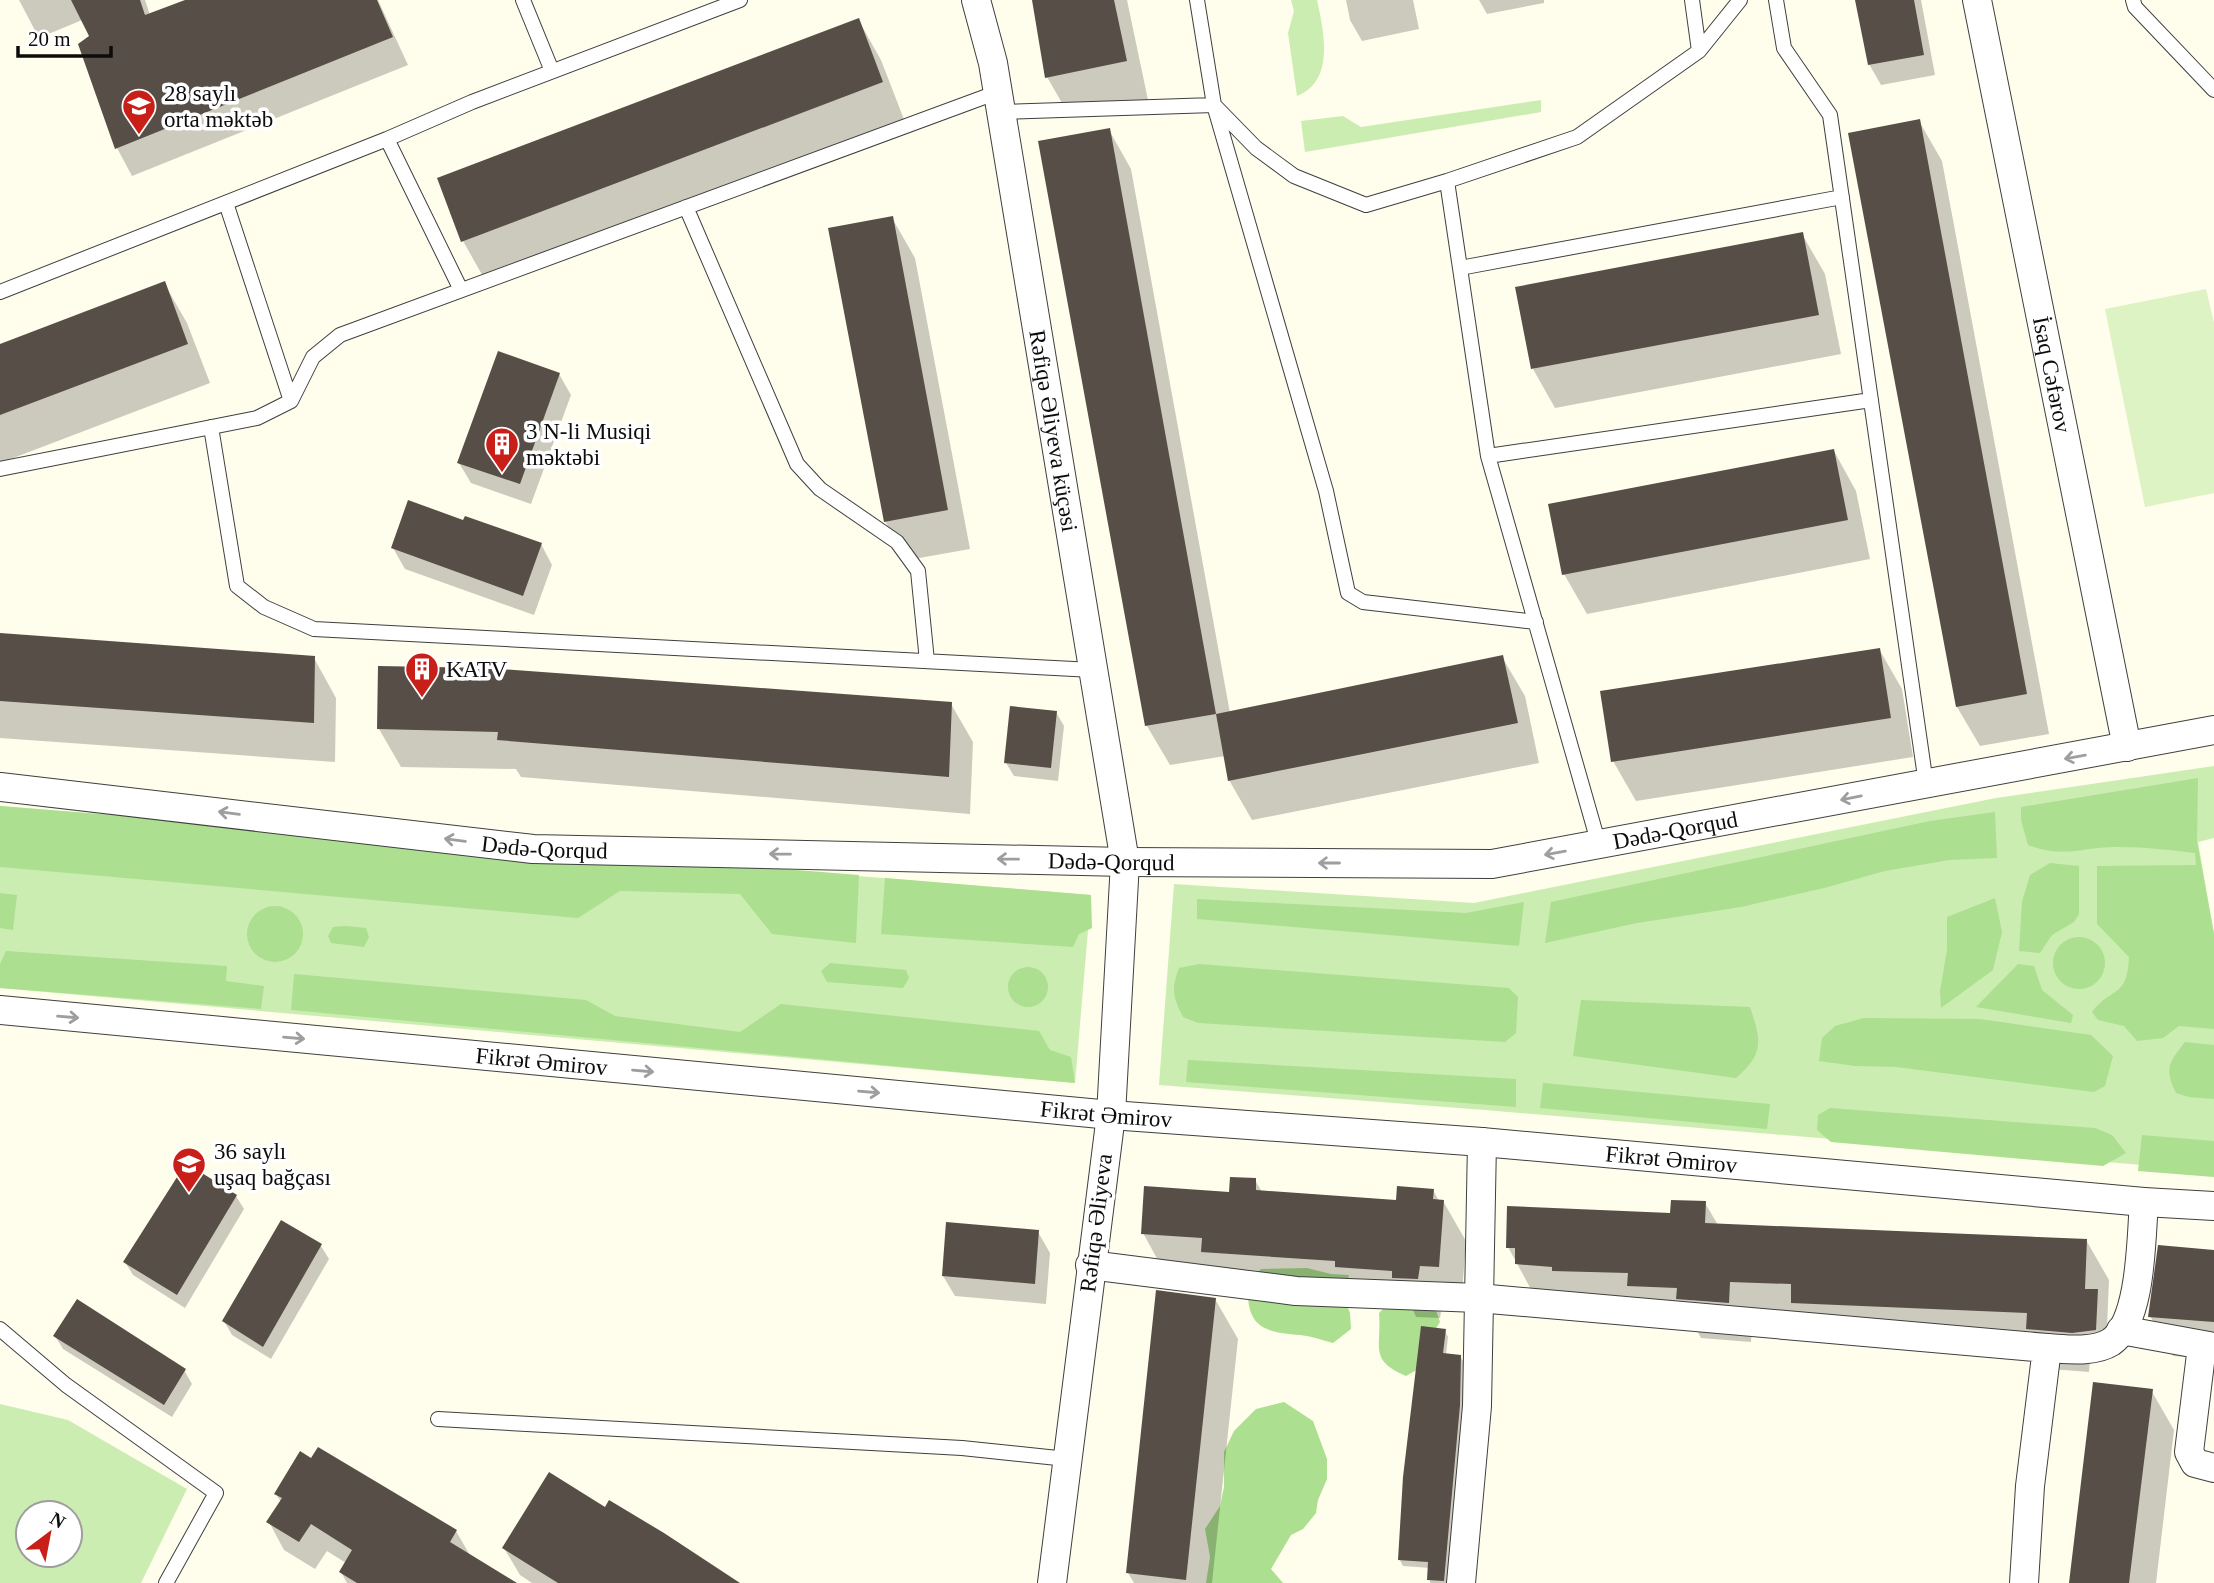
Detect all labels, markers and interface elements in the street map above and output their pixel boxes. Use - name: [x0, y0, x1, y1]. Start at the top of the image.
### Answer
- scale bar: [18, 14, 110, 58]
- text: 20 m: [28, 27, 71, 51]
- place label: 28 saylı orta məktəb: [164, 81, 273, 132]
- school or university icon: 28 saylı orta məktəb: [120, 87, 158, 136]
- street label: İsaq Cəfərov: [2028, 314, 2076, 435]
- street label: Rəfiqə Əliyeva küçəsi: [1025, 328, 1083, 534]
- place label: 3 N-li Musiqi məktəbi: [526, 419, 651, 470]
- building icon: 3 N-li Musiqi məktəbi: [483, 425, 521, 474]
- building icon: KATV: [403, 650, 441, 699]
- place label: KATV: [446, 657, 508, 682]
- one-way arrow: [2064, 750, 2087, 764]
- one-way arrow: [1840, 792, 1863, 805]
- street label: Dədə-Qorqud: [1611, 806, 1740, 854]
- one-way arrow: [219, 807, 241, 820]
- street label: Dədə-Qorqud: [480, 831, 608, 863]
- one-way arrow: [445, 833, 467, 846]
- one-way arrow: [1544, 847, 1567, 860]
- one-way arrow: [769, 848, 792, 861]
- street label: Dədə-Qorqud: [1048, 848, 1175, 875]
- one-way arrow: [996, 852, 1019, 866]
- one-way arrow: [1317, 856, 1340, 870]
- one-way arrow: [56, 1011, 79, 1024]
- one-way arrow: [283, 1032, 305, 1045]
- street label: Fikrət Əmirov: [475, 1043, 609, 1080]
- one-way arrow: [631, 1065, 654, 1078]
- one-way arrow: [858, 1086, 880, 1099]
- street label: Fikrət Əmirov: [1039, 1096, 1173, 1132]
- place label: 36 saylı uşaq bağçası: [214, 1139, 331, 1190]
- street label: Fikrət Əmirov: [1604, 1141, 1739, 1178]
- school or university icon: 36 saylı uşaq bağçası: [170, 1145, 208, 1194]
- street label: Rəfiqə Əliyeva: [1075, 1152, 1117, 1294]
- north arrow: [14, 1499, 84, 1569]
- text: N: [46, 1507, 69, 1533]

